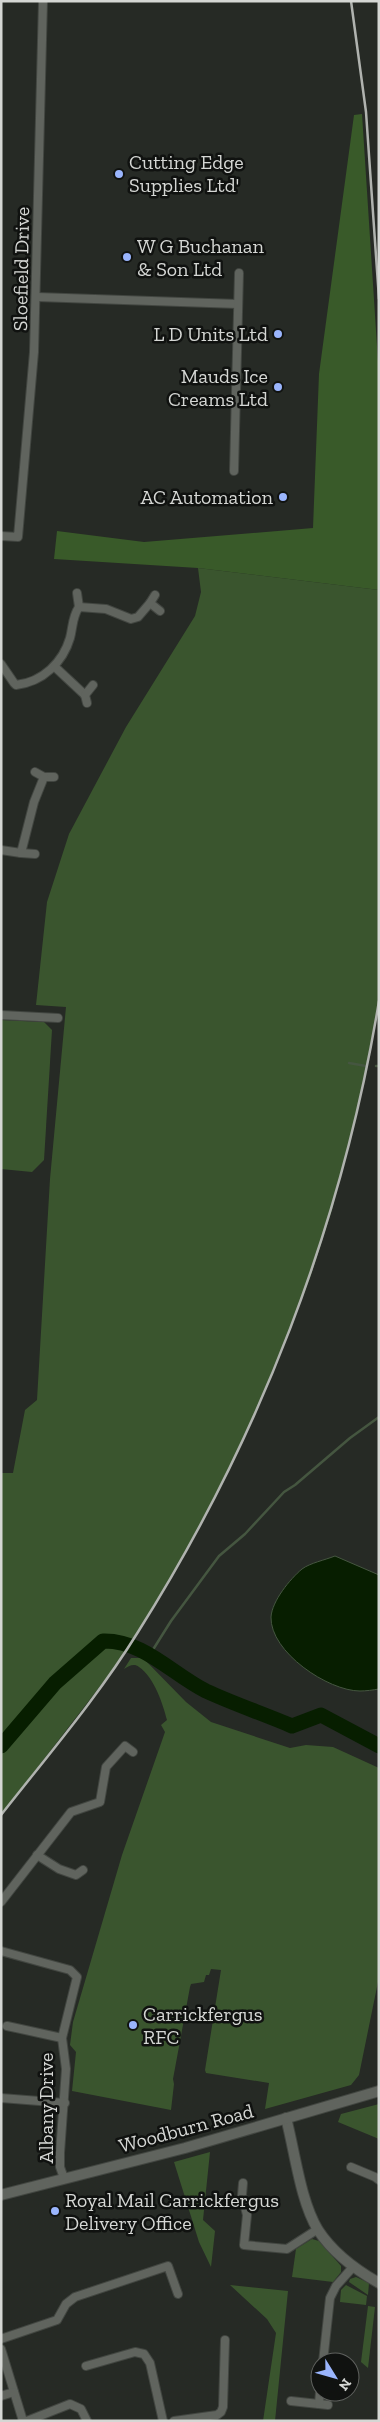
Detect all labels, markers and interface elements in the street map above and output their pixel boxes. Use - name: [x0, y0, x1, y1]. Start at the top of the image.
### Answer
- place label: Cutting Edge Supplies Ltd': [129, 150, 244, 197]
- marker: Cutting Edge Supplies Ltd': [113, 168, 125, 180]
- street label: Sloefield Drive: [8, 207, 34, 331]
- place label: W G Buchanan & Son Ltd: [137, 234, 264, 281]
- marker: W G Buchanan & Son Ltd: [121, 251, 133, 263]
- place label: L D Units Ltd: [154, 322, 268, 346]
- marker: L D Units Ltd: [272, 328, 284, 340]
- place label: Mauds Ice Creams Ltd: [168, 364, 268, 411]
- marker: Mauds Ice Creams Ltd: [272, 381, 284, 393]
- place label: AC Automation: [141, 485, 274, 509]
- marker: AC Automation: [277, 491, 289, 503]
- place label: Carrickfergus RFC: [143, 2002, 263, 2049]
- marker: Carrickfergus RFC: [127, 2019, 139, 2031]
- street label: Albany Drive: [34, 2053, 58, 2163]
- street label: Woodburn Road: [116, 2098, 256, 2158]
- place label: Royal Mail Carrickfergus Delivery Office: [65, 2188, 279, 2235]
- marker: Royal Mail Carrickfergus Delivery Office: [49, 2205, 61, 2217]
- north arrow: [310, 2352, 360, 2402]
- text: N: [335, 2375, 355, 2394]

